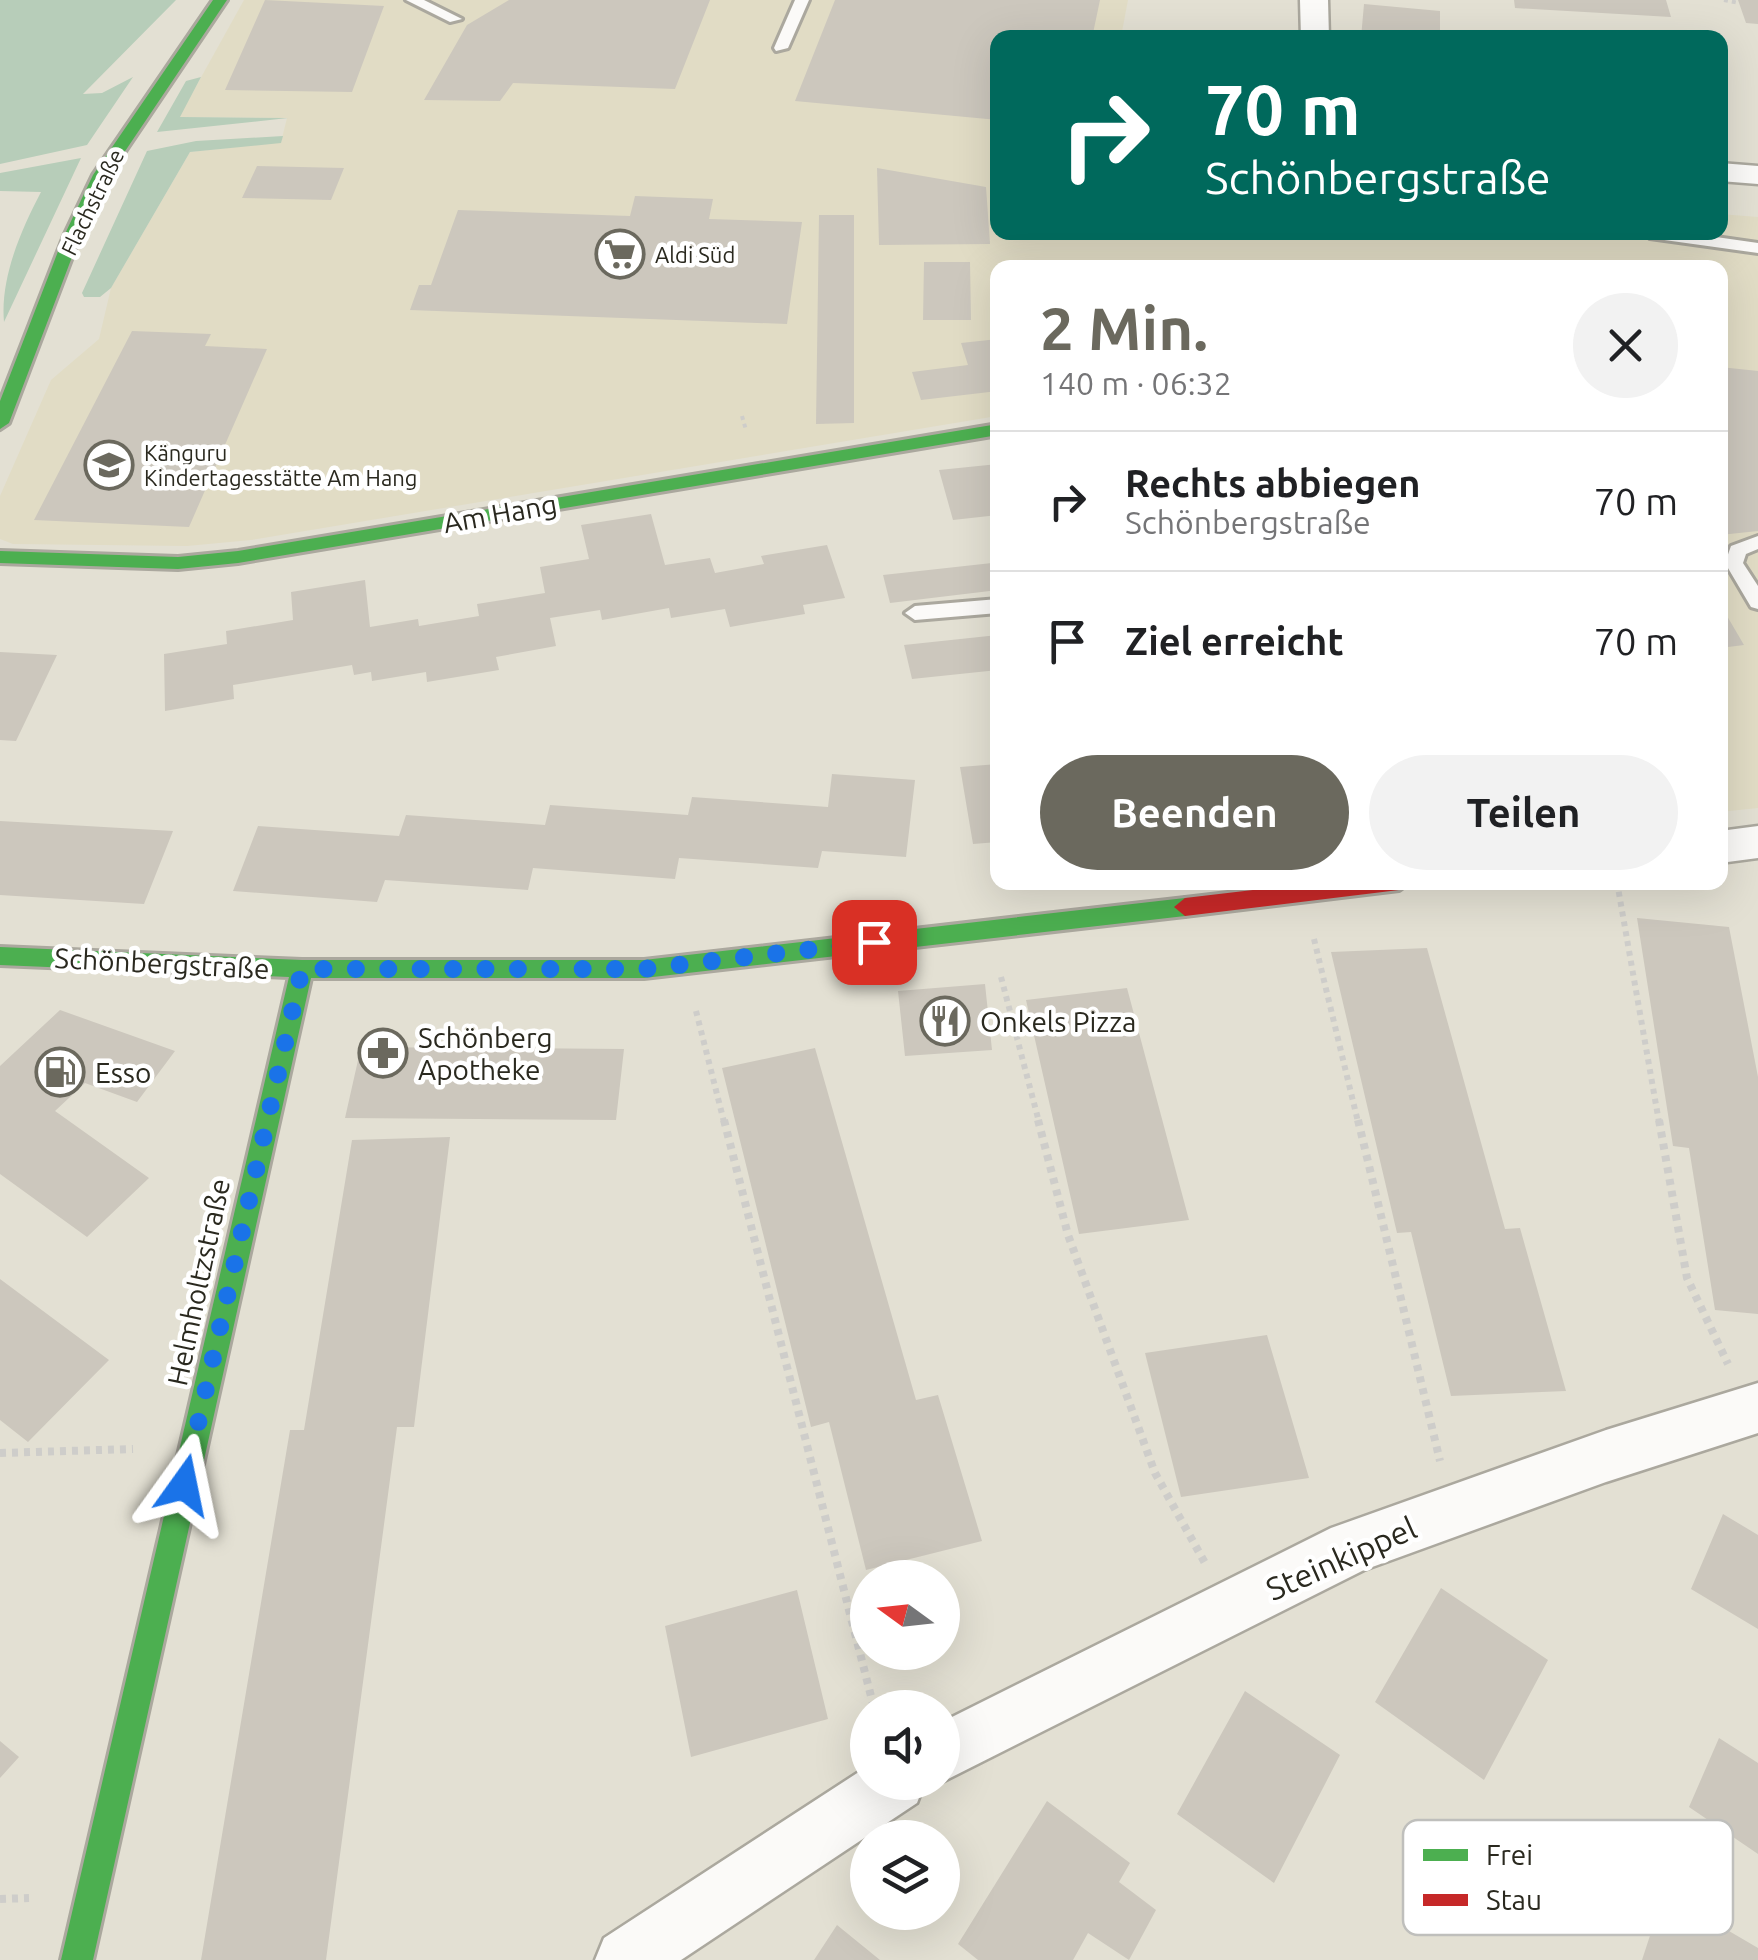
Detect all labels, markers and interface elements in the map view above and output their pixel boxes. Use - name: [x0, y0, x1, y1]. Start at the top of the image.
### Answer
- icon: right: [1040, 70, 1170, 200]
- text: 70 m: [1205, 70, 1361, 148]
- street label: Flachstraße: [56, 145, 128, 259]
- text: Schönbergstraße: [1205, 152, 1551, 203]
- supermarket icon: Aldi Süd: [594, 228, 646, 280]
- place label: Aldi Süd: [655, 242, 735, 267]
- button: close: [1573, 293, 1678, 398]
- text: 2 Min.: [1040, 294, 1208, 361]
- text: 140 m · 06:32: [1040, 365, 1232, 401]
- school or university icon: Känguru Kindertagesstätte Am Hang: [83, 439, 135, 491]
- place label: Känguru Kindertagesstätte Am Hang: [144, 440, 417, 490]
- text: Rechts abbiegen: [1125, 462, 1420, 504]
- icon: right: [1040, 474, 1095, 529]
- text: 70 m: [1594, 480, 1678, 522]
- street label: Am Hang: [441, 488, 559, 538]
- text: Schönbergstraße: [1125, 504, 1371, 540]
- icon: arrive: [1040, 614, 1095, 669]
- text: Ziel erreicht: [1125, 620, 1344, 662]
- text: 70 m: [1594, 620, 1678, 662]
- button: Beenden: [1040, 755, 1349, 870]
- button: Teilen: [1369, 755, 1678, 870]
- pin: [832, 900, 917, 985]
- icon: arrive: [847, 915, 902, 970]
- street label: Schönbergstraße: [54, 942, 270, 984]
- restaurant icon: Onkels Pizza: [919, 995, 971, 1047]
- place label: Onkels Pizza: [980, 1006, 1136, 1037]
- place label: Schönberg Apotheke: [418, 1022, 553, 1085]
- pharmacy icon: Schönberg Apotheke: [357, 1027, 409, 1079]
- fuel station icon: Esso: [34, 1046, 86, 1098]
- place label: Esso: [95, 1057, 151, 1088]
- street label: Helmholtzstraße: [161, 1176, 235, 1388]
- position arrow: [132, 1433, 236, 1537]
- street label: Steinkippel: [1260, 1509, 1422, 1607]
- north arrow: [850, 1560, 960, 1670]
- map controls: [850, 1560, 960, 1930]
- button: sound: [850, 1690, 960, 1800]
- button: layers: [850, 1820, 960, 1930]
- legend: [1403, 1820, 1733, 1935]
- text: Frei: [1486, 1839, 1533, 1870]
- text: Stau: [1486, 1884, 1542, 1915]

